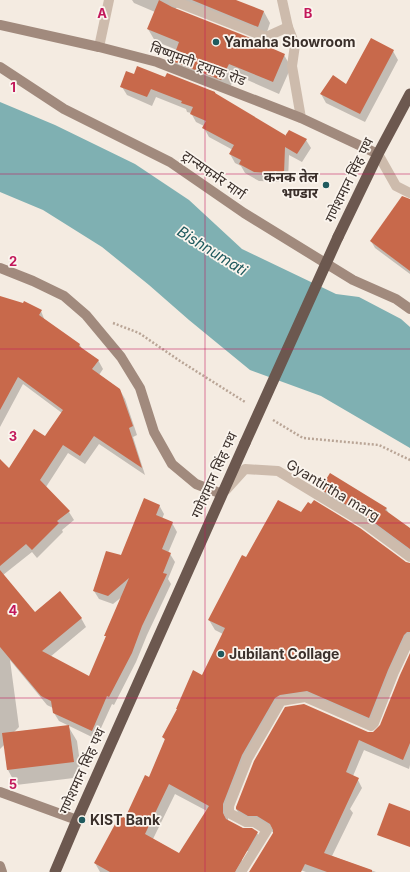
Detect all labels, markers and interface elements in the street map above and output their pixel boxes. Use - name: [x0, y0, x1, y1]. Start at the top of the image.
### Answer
- text: A: [97, 5, 107, 21]
- text: B: [304, 5, 313, 21]
- place label: Yamaha Showroom: [224, 33, 356, 50]
- marker: Yamaha Showroom: [211, 37, 221, 47]
- street label: बिष्णुमती ट्रयाक रोड: [147, 38, 249, 91]
- text: 1: [10, 79, 16, 95]
- street label: गणेशमान सिंह पथ: [321, 134, 377, 225]
- street label: ट्रान्सफर्मर मार्ग: [179, 147, 250, 204]
- place label: कनक तेल भण्डार: [264, 168, 319, 201]
- marker: कनक तेल भण्डार: [321, 180, 331, 190]
- water label: Bishnumati: [174, 222, 251, 280]
- text: 2: [9, 253, 17, 269]
- text: 3: [9, 428, 17, 444]
- street label: गणेशमान सिंह पथ: [187, 428, 241, 521]
- street label: Gyantirtha marg: [283, 455, 383, 524]
- text: 4: [9, 602, 18, 618]
- place label: Jubilant Collage: [229, 645, 339, 662]
- marker: Jubilant Collage: [216, 649, 226, 659]
- street label: गणेशमान सिंह पथ: [55, 724, 109, 817]
- text: 5: [9, 776, 17, 792]
- place label: KIST Bank: [90, 811, 161, 828]
- marker: KIST Bank: [77, 815, 87, 825]

